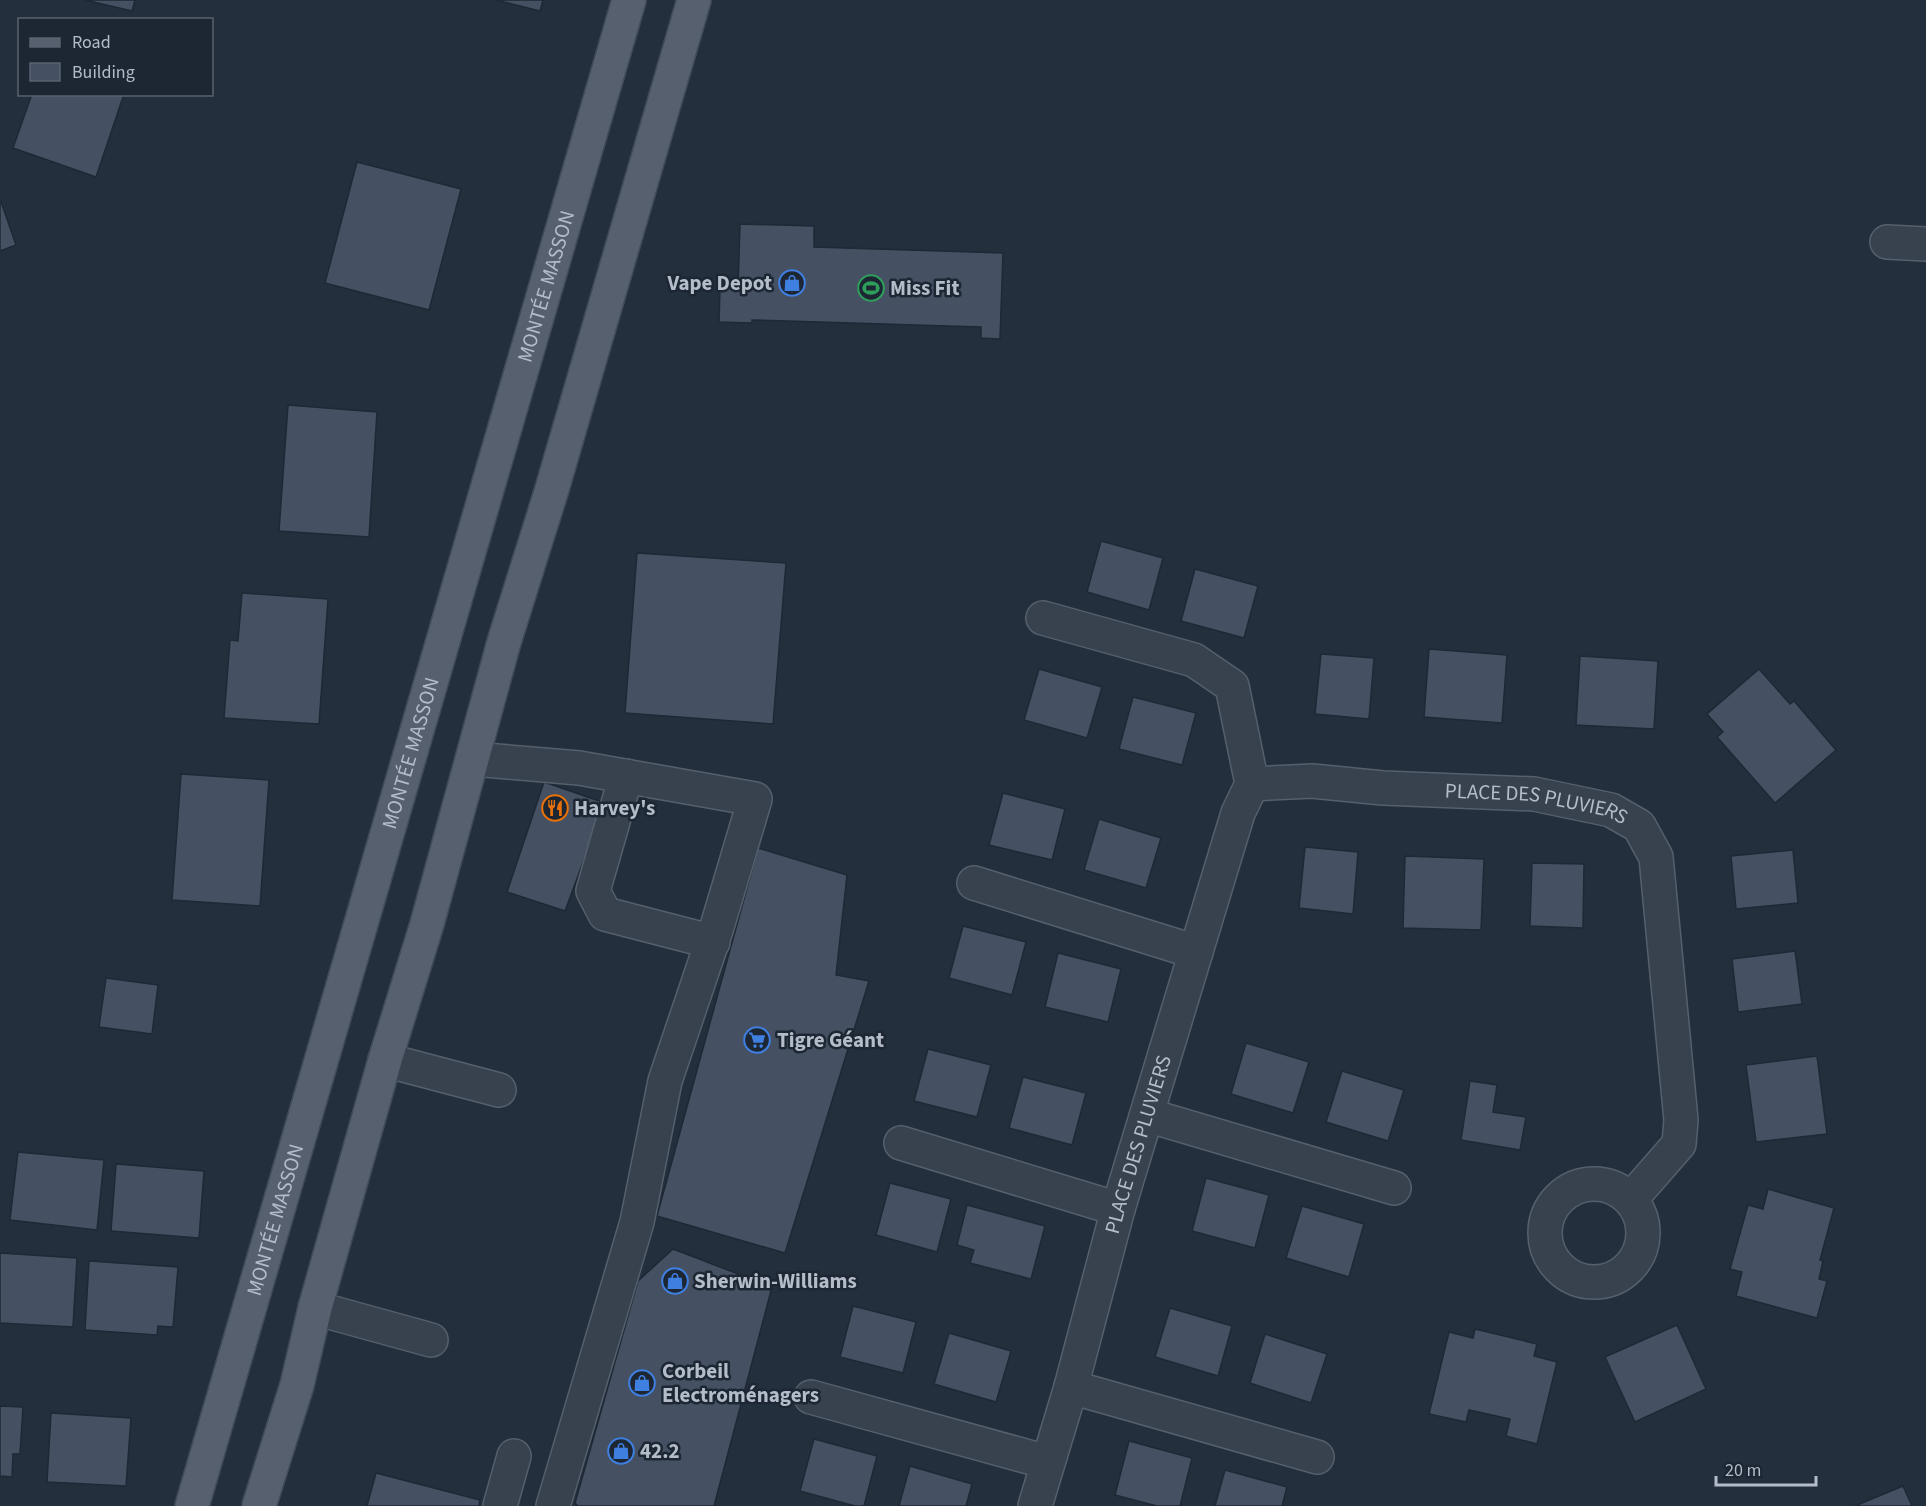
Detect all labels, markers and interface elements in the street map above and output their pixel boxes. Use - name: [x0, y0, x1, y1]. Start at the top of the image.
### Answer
- legend: [18, 18, 213, 96]
- text: Road: [72, 30, 111, 55]
- text: Building: [72, 60, 135, 85]
- street label: MONTÉE MASSON: [510, 207, 582, 366]
- place label: Vape Depot: [666, 268, 772, 298]
- shop icon: Vape Depot: [777, 268, 807, 298]
- sports icon: Miss Fit: [856, 273, 886, 303]
- place label: Miss Fit: [890, 273, 959, 303]
- street label: MONTÉE MASSON: [374, 674, 447, 833]
- street label: PLACE DES PLUVIERS: [1444, 775, 1634, 832]
- restaurant icon: Harvey's: [540, 793, 570, 823]
- place label: Harvey's: [574, 793, 655, 823]
- supermarket icon: Tigre Géant: [742, 1025, 772, 1055]
- place label: Tigre Géant: [777, 1025, 884, 1055]
- street label: PLACE DES PLUVIERS: [1097, 1051, 1179, 1237]
- street label: MONTÉE MASSON: [239, 1140, 311, 1299]
- shop icon: Sherwin-Williams: [660, 1266, 690, 1296]
- place label: Sherwin-Williams: [694, 1266, 857, 1296]
- place label: Corbeil Electroménagers: [662, 1356, 819, 1410]
- shop icon: Corbeil Electroménagers: [627, 1368, 657, 1398]
- shop icon: 42.2: [606, 1436, 636, 1466]
- place label: 42.2: [640, 1436, 680, 1466]
- scale bar: [1716, 1449, 1816, 1487]
- text: 20 m: [1725, 1458, 1761, 1483]

